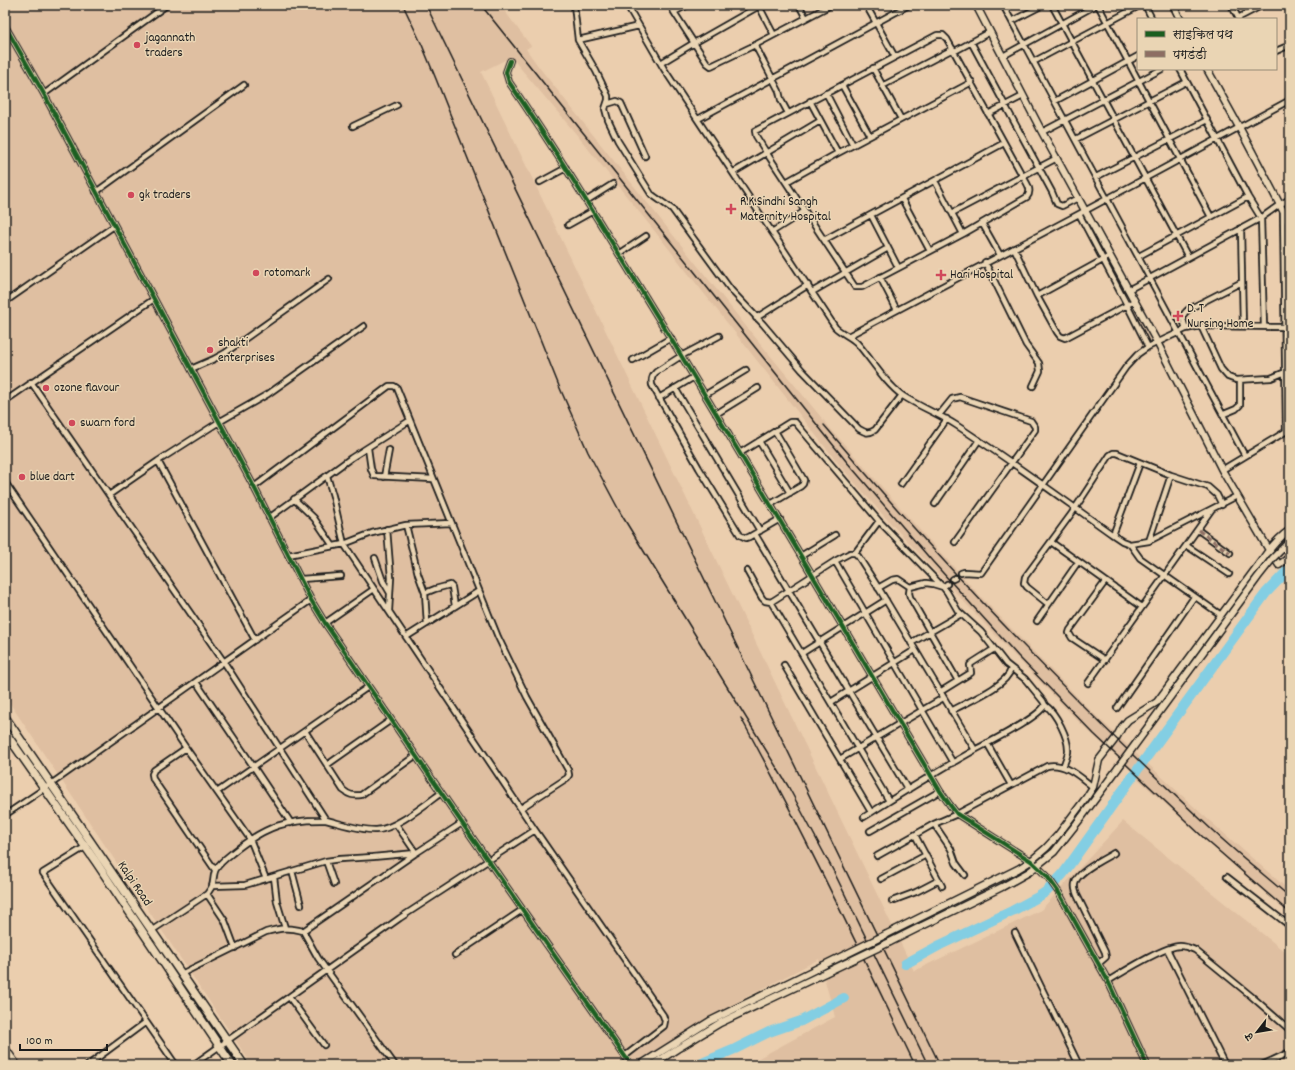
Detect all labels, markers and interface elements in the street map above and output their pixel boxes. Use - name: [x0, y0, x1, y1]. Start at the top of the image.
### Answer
- legend: [1137, 18, 1277, 70]
- text: साइकिल पथ: [1172, 27, 1233, 44]
- place label: jagannath traders: [144, 29, 195, 63]
- marker: jagannath traders: [132, 40, 142, 50]
- text: पगडंडी: [1172, 46, 1207, 64]
- place label: gk traders: [139, 186, 191, 205]
- marker: gk traders: [126, 190, 136, 200]
- place label: R.K.Sindhi Sangh Maternity Hospital: [740, 193, 831, 227]
- marker: R.K.Sindhi Sangh Maternity Hospital: [725, 203, 737, 215]
- place label: rotomark: [264, 264, 310, 283]
- place label: Hari Hospital: [950, 266, 1013, 285]
- marker: rotomark: [251, 268, 261, 278]
- marker: Hari Hospital: [935, 269, 947, 281]
- place label: D. T Nursing Home: [1187, 300, 1254, 334]
- marker: D. T Nursing Home: [1172, 310, 1184, 322]
- place label: shakti enterprises: [218, 334, 275, 368]
- marker: shakti enterprises: [205, 345, 215, 355]
- place label: ozone flavour: [54, 379, 120, 398]
- marker: ozone flavour: [41, 383, 51, 393]
- place label: swarn ford: [80, 414, 135, 433]
- marker: swarn ford: [67, 418, 77, 428]
- place label: blue dart: [30, 468, 75, 487]
- marker: blue dart: [17, 472, 27, 482]
- street label: Kalpi Road: [112, 858, 156, 910]
- north arrow: [1237, 1012, 1277, 1052]
- scale bar: [20, 1026, 107, 1052]
- text: उ: [1241, 1029, 1259, 1044]
- text: 100 m: [26, 1033, 53, 1050]

